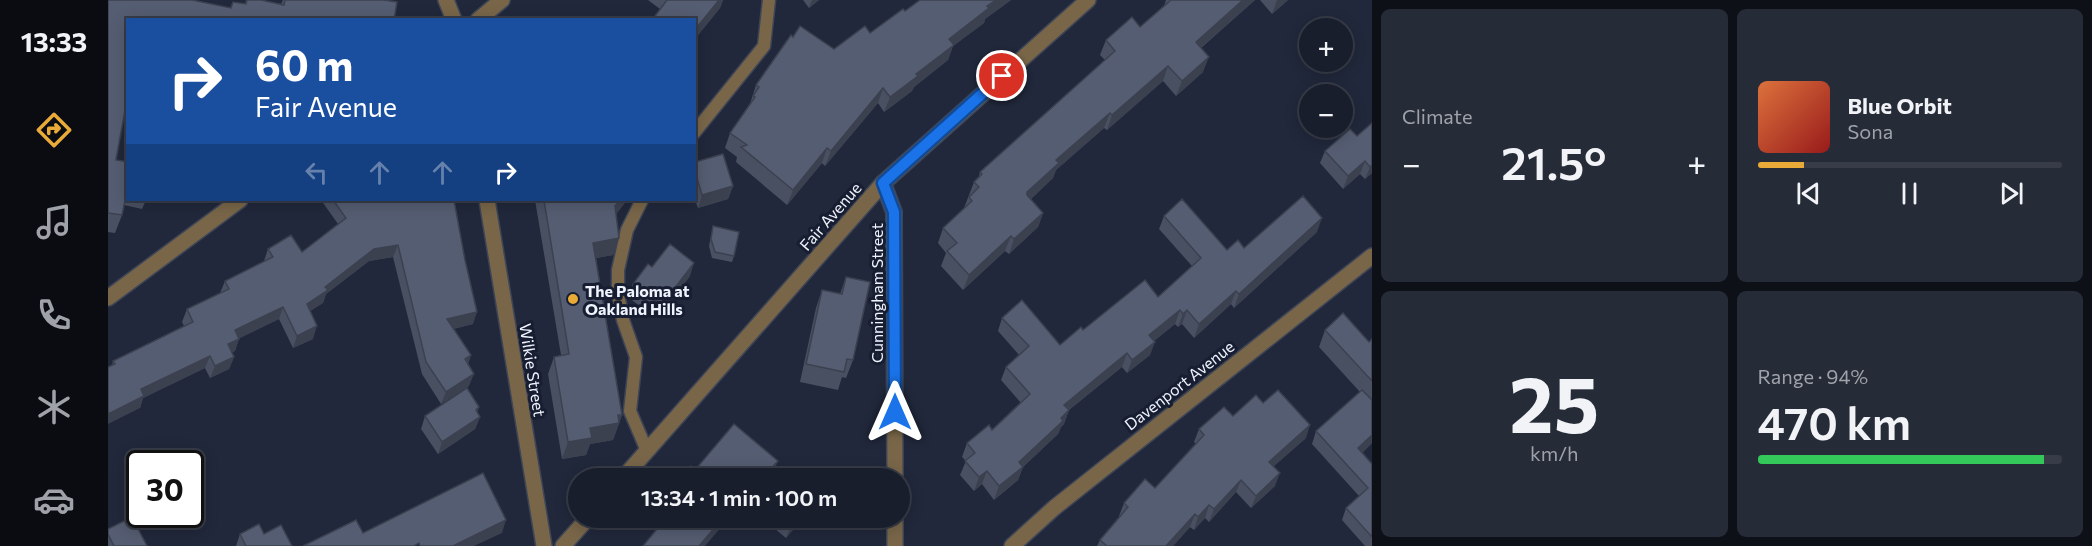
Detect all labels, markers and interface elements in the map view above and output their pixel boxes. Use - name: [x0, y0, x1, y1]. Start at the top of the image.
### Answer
- map controls: [1299, 18, 1353, 138]
- button: +: [1299, 18, 1353, 72]
- text: 13:33: [21, 25, 87, 58]
- text: 60 m: [255, 38, 354, 90]
- icon: right: [156, 42, 234, 120]
- pin: [976, 50, 1027, 101]
- icon: arrive: [985, 59, 1018, 92]
- button: −: [1299, 84, 1353, 138]
- text: Fair Avenue: [255, 90, 397, 123]
- text: Blue Orbit: [1848, 92, 1952, 119]
- text: Climate: [1402, 104, 1472, 128]
- icon: directions: [33, 109, 75, 151]
- text: Sona: [1848, 119, 1893, 143]
- text: 21.5°: [1501, 134, 1607, 189]
- text: −: [1402, 142, 1421, 183]
- text: +: [1687, 142, 1706, 183]
- icon: left: [300, 156, 333, 189]
- icon: ahead: [363, 156, 396, 189]
- icon: ahead: [426, 156, 459, 189]
- icon: right: [489, 156, 522, 189]
- icon: previous: [1792, 177, 1825, 210]
- icon: pause: [1893, 177, 1926, 210]
- icon: next: [1995, 177, 2028, 210]
- street label: Fair Avenue: [795, 178, 865, 254]
- icon: music: [33, 201, 75, 243]
- street label: Cunningham Street: [867, 223, 886, 363]
- place label: The Paloma at Oakland Hills: [585, 281, 690, 318]
- marker: The Paloma at Oakland Hills: [566, 292, 580, 306]
- icon: phone: [33, 294, 75, 336]
- street label: Wilkie Street: [516, 322, 550, 418]
- street label: Davenport Avenue: [1120, 336, 1238, 434]
- text: 25: [1509, 354, 1599, 449]
- text: Range · 94%: [1758, 364, 1868, 388]
- position arrow: [863, 380, 927, 444]
- icon: climate: [33, 386, 75, 428]
- text: 470 km: [1758, 394, 1911, 449]
- text: km/h: [1530, 441, 1579, 465]
- speed limit sign: 30: [126, 450, 204, 528]
- icon: car: [33, 479, 75, 521]
- text: 13:34 · 1 min · 100 m: [641, 484, 837, 511]

